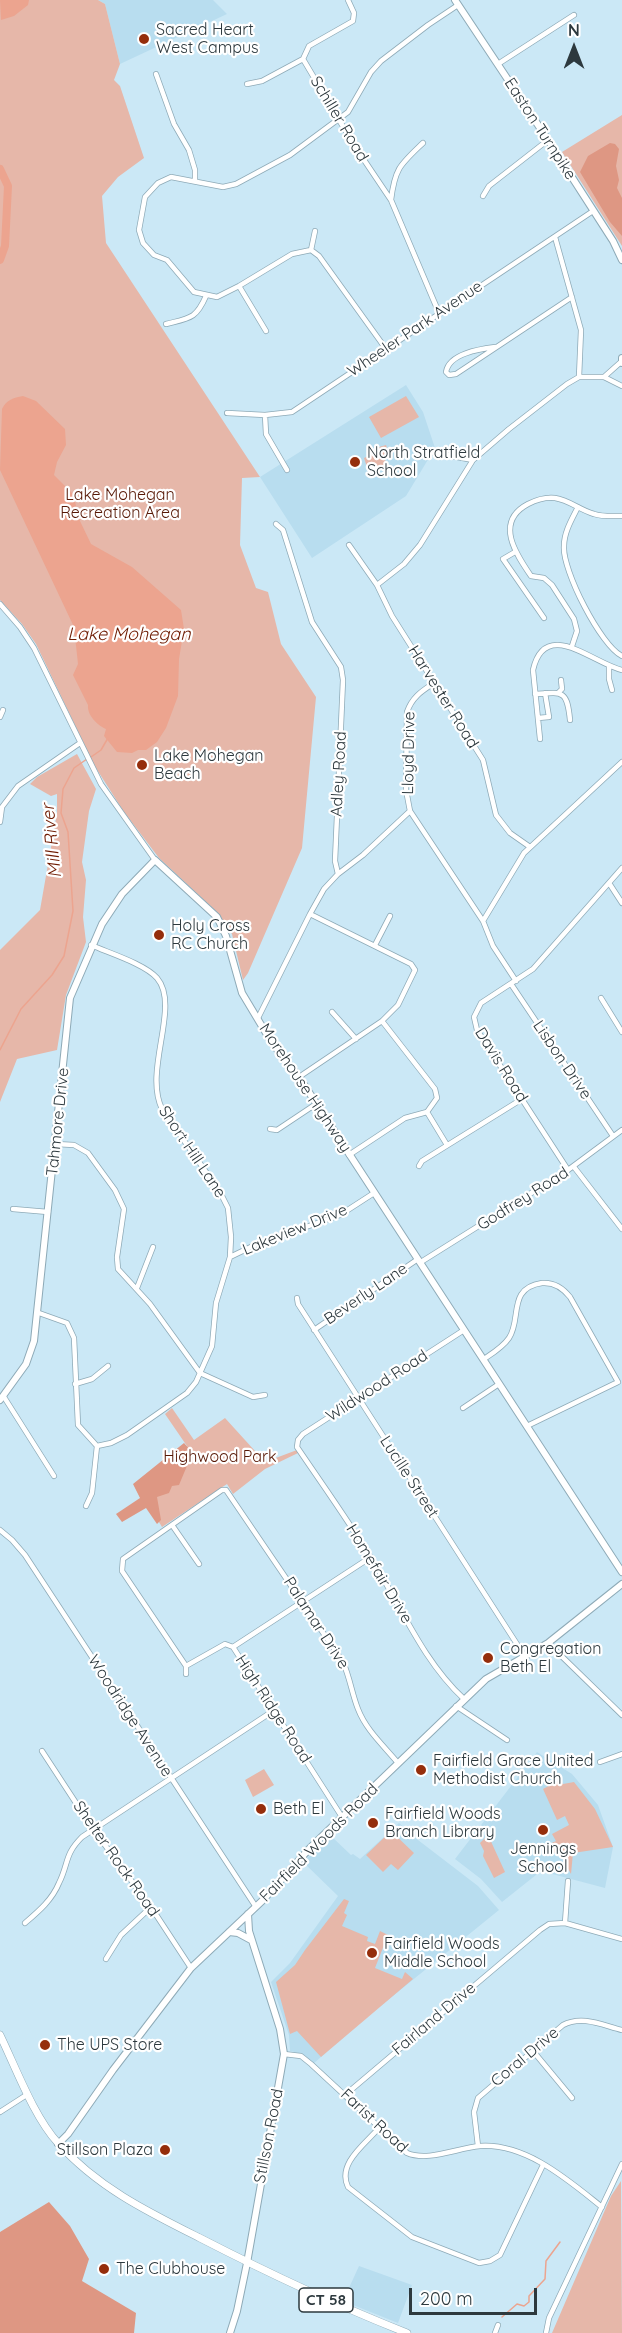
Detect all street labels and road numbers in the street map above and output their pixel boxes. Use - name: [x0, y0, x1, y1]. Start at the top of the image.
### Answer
- street label: Schiller Road: [306, 73, 372, 165]
- street label: Easton Turnpike: [500, 74, 580, 184]
- street label: Wheeler Park Avenue: [344, 277, 486, 381]
- street label: Harvester Road: [404, 642, 482, 752]
- street label: Lloyd Drive: [399, 711, 419, 795]
- street label: Adley Road: [327, 731, 351, 817]
- street label: Lisbon Drive: [529, 1017, 595, 1103]
- street label: Morehouse Highway: [255, 1020, 355, 1156]
- street label: Davis Road: [470, 1024, 532, 1106]
- street label: Tahmore Drive: [43, 1067, 73, 1177]
- street label: Short Hill Lane: [154, 1102, 230, 1202]
- street label: Godfrey Road: [474, 1163, 572, 1235]
- street label: Lakeview Drive: [240, 1200, 350, 1260]
- street label: Beverly Lane: [321, 1259, 411, 1329]
- street label: Wildwood Road: [323, 1346, 431, 1426]
- street label: Lucille Street: [375, 1432, 443, 1522]
- street label: Homefair Drive: [342, 1521, 416, 1627]
- street label: Palamar Drive: [279, 1573, 353, 1673]
- street label: High Ridge Road: [231, 1651, 315, 1767]
- street label: Woodridge Avenue: [83, 1652, 177, 1780]
- street label: Fairfield Woods Road: [256, 1780, 382, 1906]
- street label: Shelter Rock Road: [69, 1797, 163, 1921]
- street label: Fairland Drive: [388, 1978, 480, 2060]
- street label: Coral Drive: [487, 2023, 563, 2091]
- street label: Farist Road: [336, 2085, 412, 2157]
- street label: Stillson Road: [250, 2087, 288, 2185]
- road number: CT 58: [299, 2288, 353, 2312]

